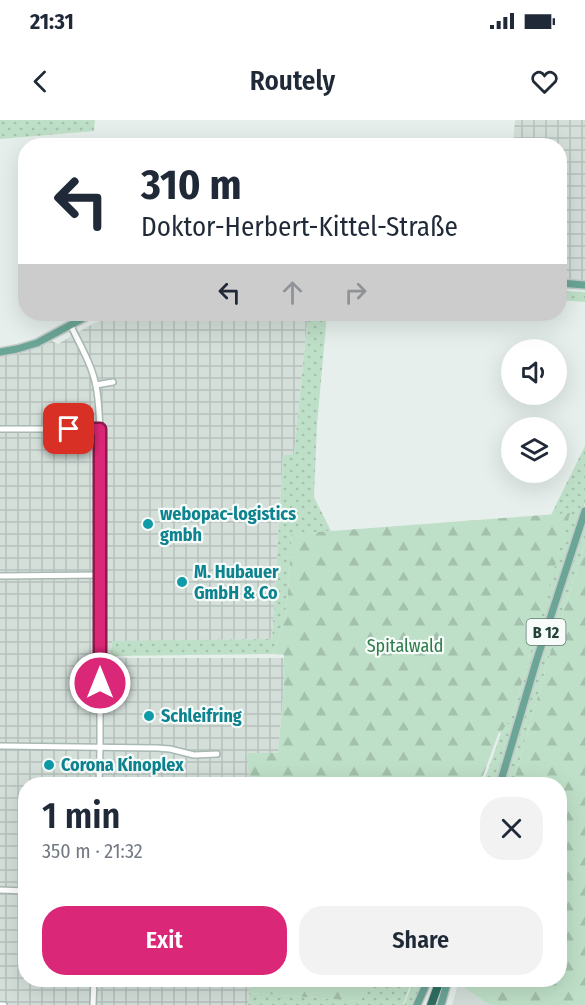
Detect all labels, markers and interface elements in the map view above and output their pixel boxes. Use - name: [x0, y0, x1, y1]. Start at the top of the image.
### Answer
- text: 21:31: [30, 8, 74, 35]
- icon: back: [24, 65, 57, 98]
- text: Routely: [250, 65, 335, 97]
- icon: heart: [528, 65, 561, 98]
- text: 310 m: [141, 160, 242, 210]
- icon: left: [42, 162, 120, 240]
- text: Doktor-Herbert-Kittel-Straße: [141, 211, 458, 243]
- icon: left: [213, 276, 246, 309]
- icon: ahead: [276, 276, 309, 309]
- icon: right: [339, 276, 372, 309]
- map controls: [501, 339, 567, 483]
- button: sound: [501, 339, 567, 405]
- pin: [43, 403, 94, 454]
- icon: arrive: [52, 412, 85, 445]
- button: layers: [501, 417, 567, 483]
- place label: webopac-logistics gmbh: [160, 503, 296, 546]
- marker: webopac-logistics gmbh: [141, 517, 155, 531]
- place label: M. Hubauer GmbH & Co: [194, 561, 279, 604]
- marker: M. Hubauer GmbH & Co: [175, 575, 189, 589]
- road number: B 12: [526, 619, 566, 645]
- park label: Spitalwald: [367, 635, 443, 657]
- position arrow: [68, 651, 132, 715]
- place label: Schleifring: [161, 705, 242, 727]
- marker: Schleifring: [142, 709, 156, 723]
- place label: Corona Kinoplex: [61, 754, 184, 776]
- marker: Corona Kinoplex: [42, 758, 56, 772]
- text: 1 min: [42, 794, 120, 838]
- button: close: [480, 797, 543, 860]
- text: 350 m · 21:32: [42, 839, 143, 863]
- button: Exit: [42, 906, 287, 975]
- button: Share: [299, 906, 543, 975]

